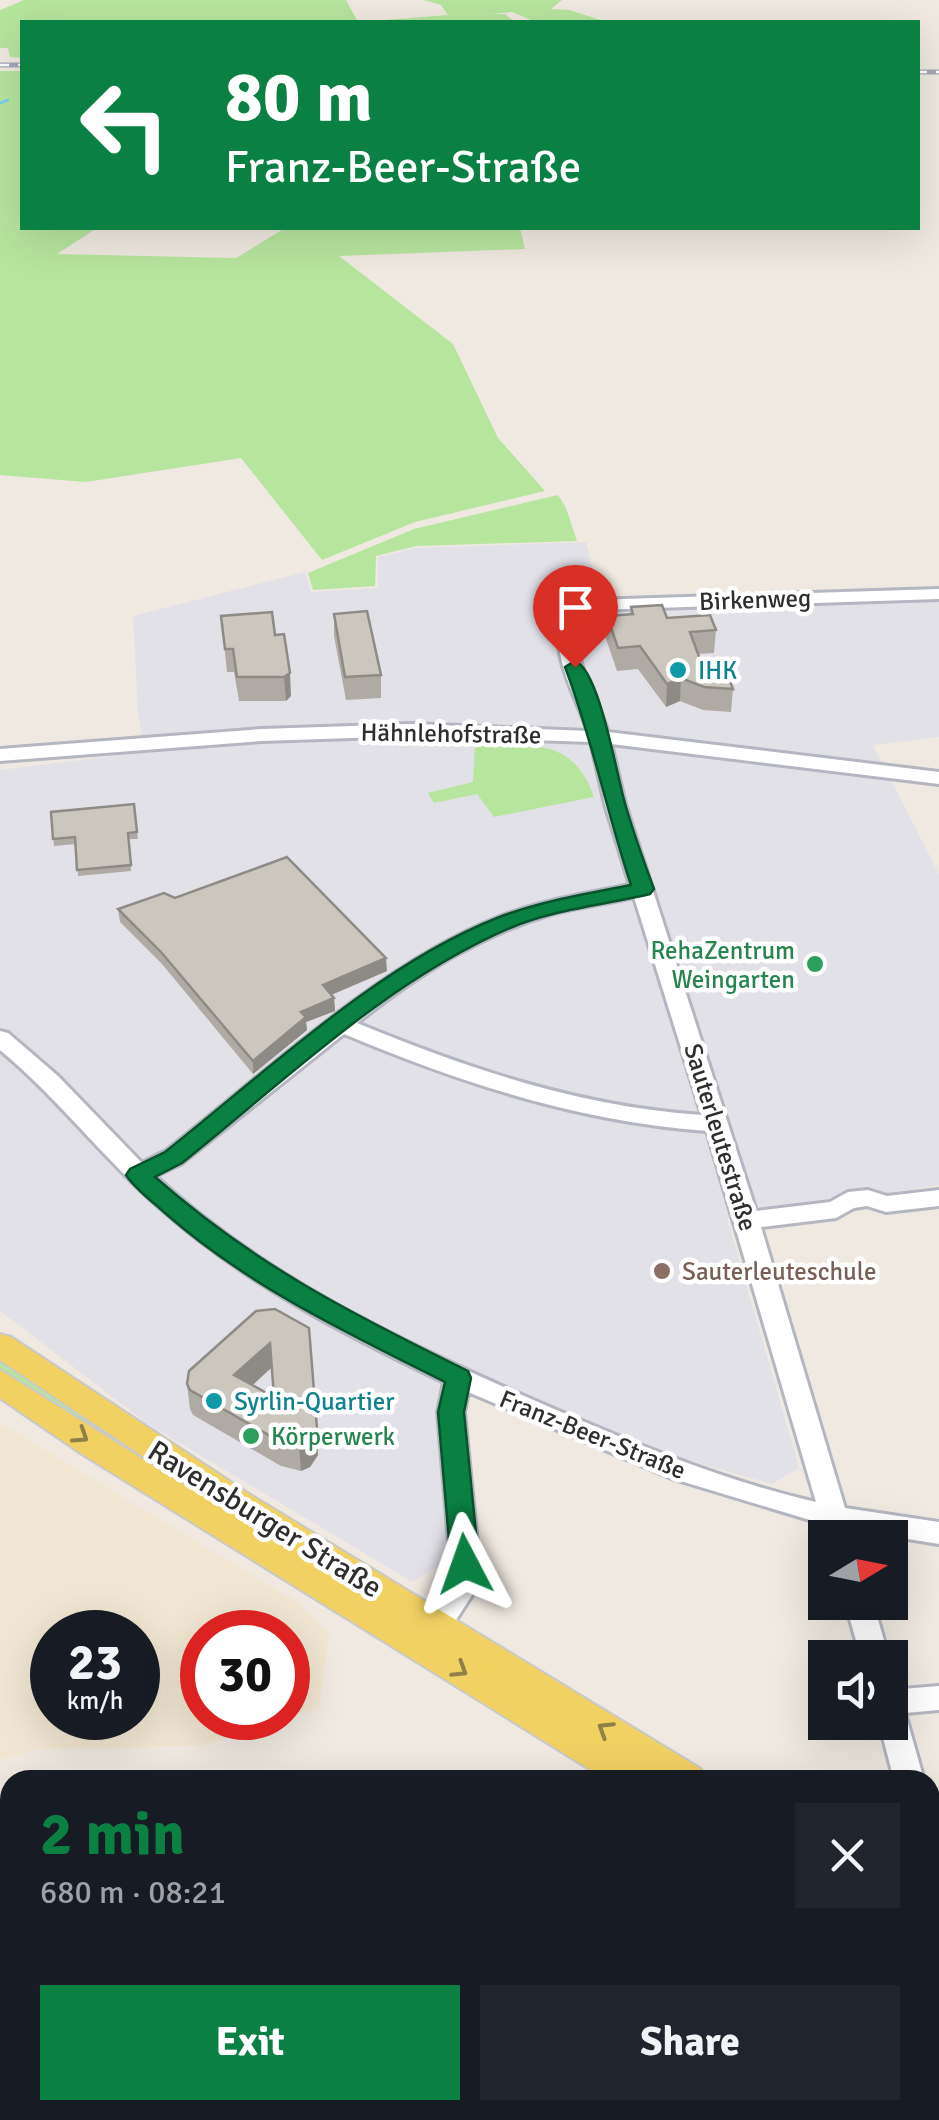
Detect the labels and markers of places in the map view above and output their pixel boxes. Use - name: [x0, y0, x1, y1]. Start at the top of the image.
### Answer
- pin: [533, 565, 618, 668]
- place label: IHK: [698, 655, 737, 686]
- marker: IHK: [667, 659, 689, 681]
- place label: RehaZentrum Weingarten: [650, 935, 795, 995]
- marker: RehaZentrum Weingarten: [804, 953, 826, 975]
- place label: Sauterleuteschule: [682, 1256, 876, 1287]
- marker: Sauterleuteschule: [651, 1260, 673, 1282]
- place label: Syrlin-Quartier: [234, 1386, 395, 1417]
- marker: Syrlin-Quartier: [203, 1390, 225, 1412]
- place label: Körperwerk: [271, 1421, 396, 1452]
- marker: Körperwerk: [240, 1425, 262, 1447]

